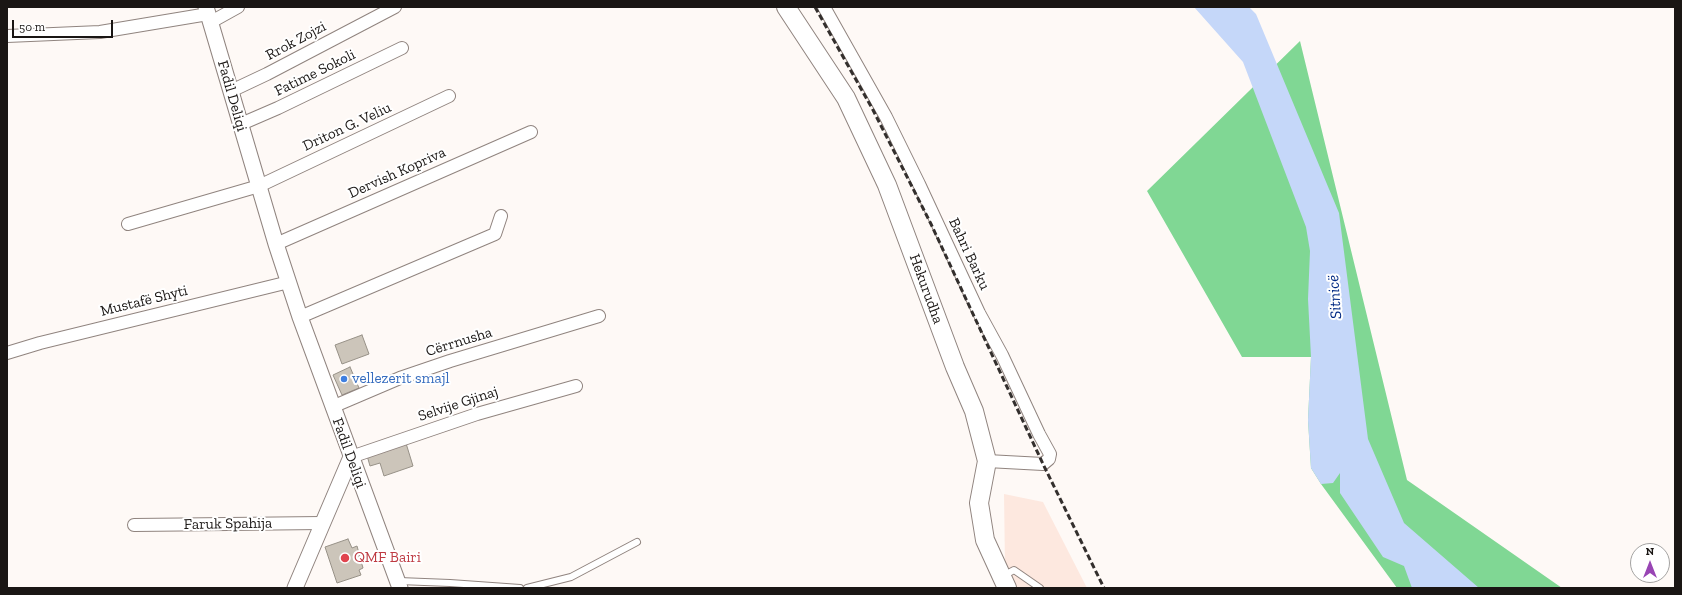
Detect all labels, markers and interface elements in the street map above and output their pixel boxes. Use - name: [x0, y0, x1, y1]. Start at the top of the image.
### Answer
- scale bar: [14, 12, 115, 38]
- street label: Rrok Zojzi: [263, 18, 329, 64]
- text: 50 m: [19, 20, 45, 34]
- street label: Fatime Sokoli: [272, 46, 358, 100]
- street label: Fadil Deliqi: [213, 58, 251, 134]
- street label: Driton G. Veliu: [300, 99, 394, 155]
- street label: Dervish Kopriva: [346, 144, 448, 202]
- street label: Bahri Barku: [945, 215, 993, 293]
- street label: Hekurudha: [905, 252, 947, 326]
- water label: Sitnicë: [1324, 274, 1346, 320]
- street label: Mustafë Shyti: [98, 281, 190, 321]
- street label: Cërrnusha: [424, 323, 494, 361]
- place label: vellezerit smajl: [352, 370, 449, 388]
- marker: vellezerit smajl: [339, 374, 349, 384]
- street label: Selvije Gjinaj: [416, 383, 500, 425]
- street label: Fadil Deliqi: [328, 415, 370, 491]
- street label: Faruk Spahija: [184, 514, 272, 534]
- north arrow: [1630, 543, 1670, 583]
- text: N: [1646, 545, 1654, 558]
- place label: QMF Bairi: [354, 549, 421, 567]
- marker: QMF Bairi: [339, 552, 351, 564]

